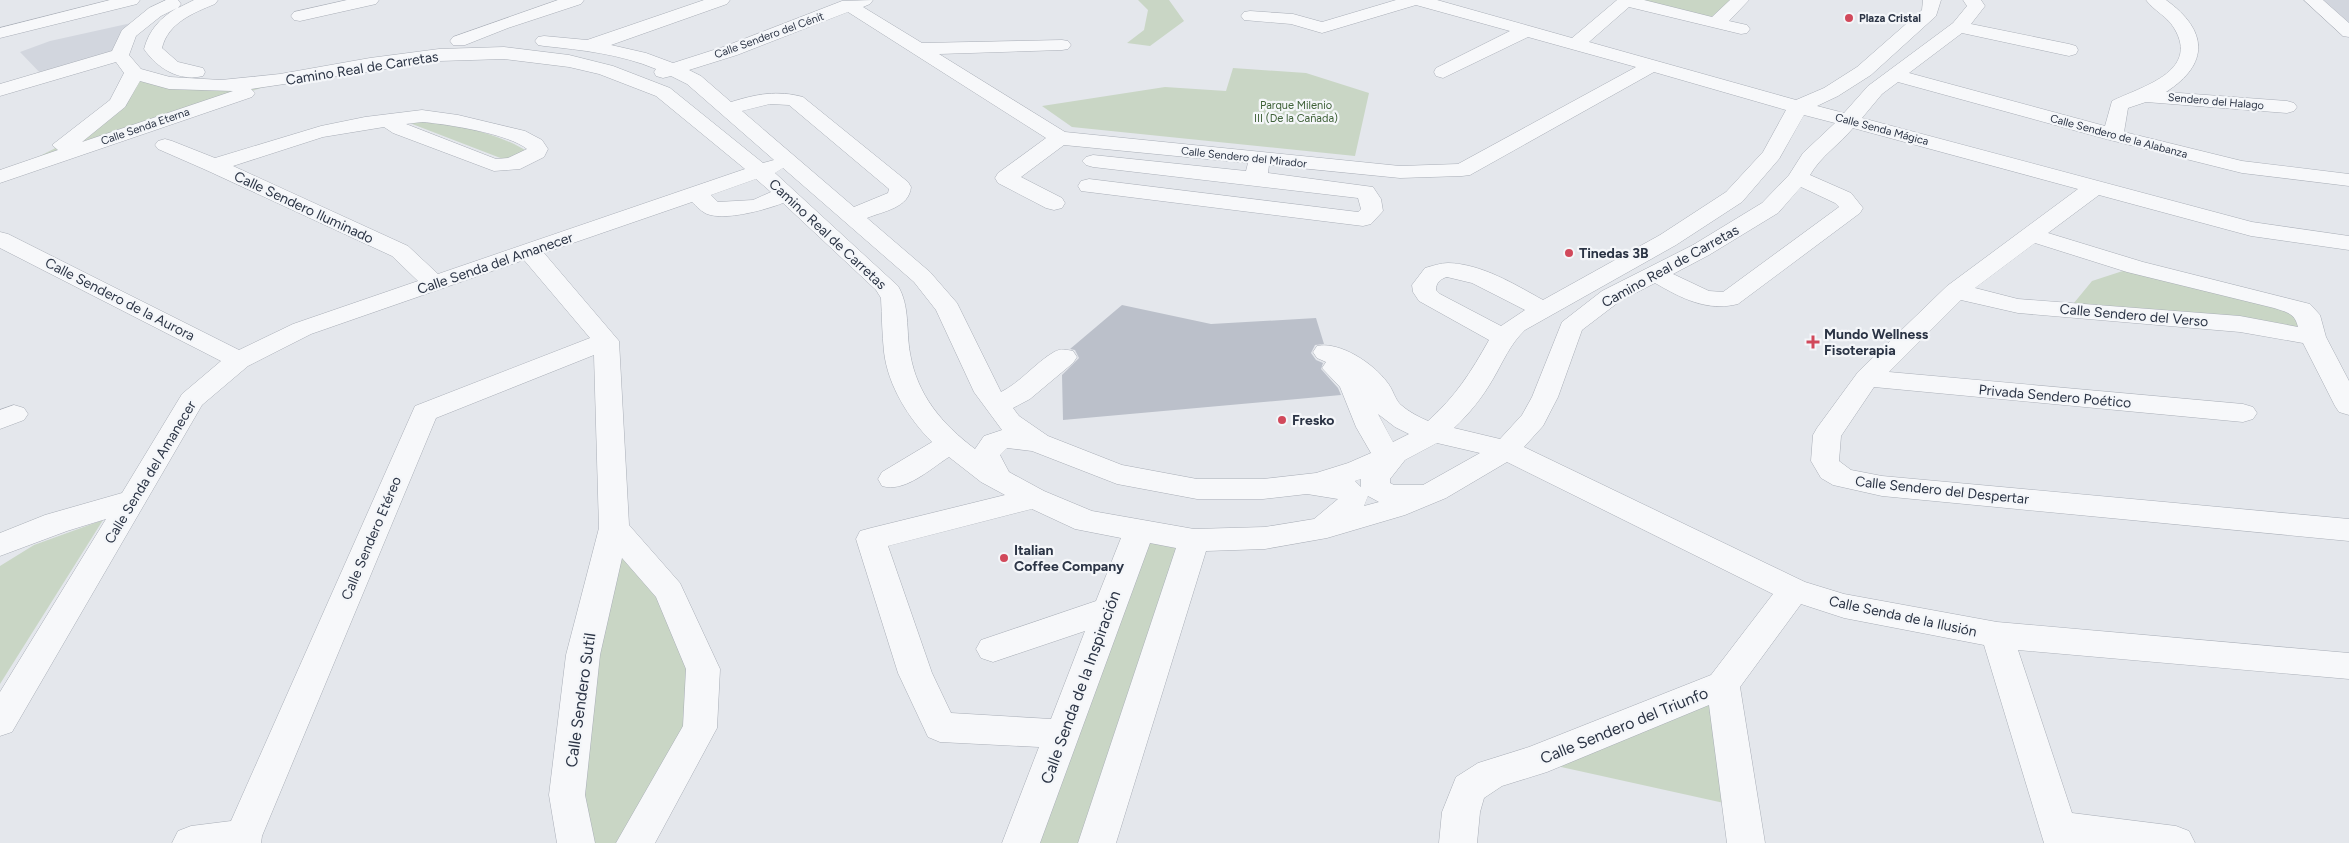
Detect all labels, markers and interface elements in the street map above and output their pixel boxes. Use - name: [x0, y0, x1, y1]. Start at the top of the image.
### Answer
- street label: Calle Sendero del Cénit: [713, 10, 826, 61]
- marker: Plaza Cristal: [1843, 12, 1855, 24]
- place label: Plaza Cristal: [1859, 12, 1921, 25]
- street label: Camino Real de Carretas: [284, 48, 440, 89]
- street label: Sendero del Halago: [2167, 91, 2265, 112]
- park label: Parque Milenio III (De la Cañada): [1254, 99, 1338, 125]
- street label: Calle Senda Eterna: [99, 105, 191, 148]
- street label: Calle Senda Mágica: [1834, 111, 1930, 148]
- street label: Calle Sendero de la Alabanza: [2049, 112, 2189, 161]
- street label: Calle Sendero del Mirador: [1180, 144, 1308, 171]
- street label: Calle Sendero Iluminado: [231, 168, 376, 247]
- street label: Camino Real de Carretas: [765, 175, 890, 293]
- street label: Camino Real de Carretas: [1599, 222, 1742, 311]
- street label: Calle Senda del Amanecer: [415, 229, 576, 298]
- place label: Tinedas 3B: [1579, 245, 1649, 262]
- marker: Tinedas 3B: [1563, 247, 1575, 259]
- street label: Calle Sendero de la Aurora: [42, 254, 197, 345]
- street label: Calle Sendero del Verso: [2059, 301, 2209, 330]
- place label: Mundo Wellness Fisoterapia: [1824, 326, 1929, 359]
- marker: Mundo Wellness Fisoterapia: [1806, 335, 1820, 349]
- street label: Privada Sendero Poético: [1978, 381, 2132, 412]
- street label: Calle Senda del Amanecer: [101, 398, 200, 547]
- place label: Fresko: [1292, 412, 1335, 429]
- marker: Fresko: [1276, 414, 1288, 426]
- street label: Calle Sendero del Despertar: [1854, 473, 2030, 508]
- street label: Calle Sendero Etéreo: [338, 474, 405, 602]
- place label: Italian Coffee Company: [1014, 542, 1125, 575]
- marker: Italian Coffee Company: [998, 552, 1010, 564]
- street label: Calle Senda de la Inspiración: [1037, 588, 1124, 786]
- street label: Calle Senda de la Ilusión: [1827, 593, 1979, 641]
- street label: Calle Sendero Sutil: [562, 632, 599, 769]
- street label: Calle Sendero del Triunfo: [1537, 683, 1711, 768]

